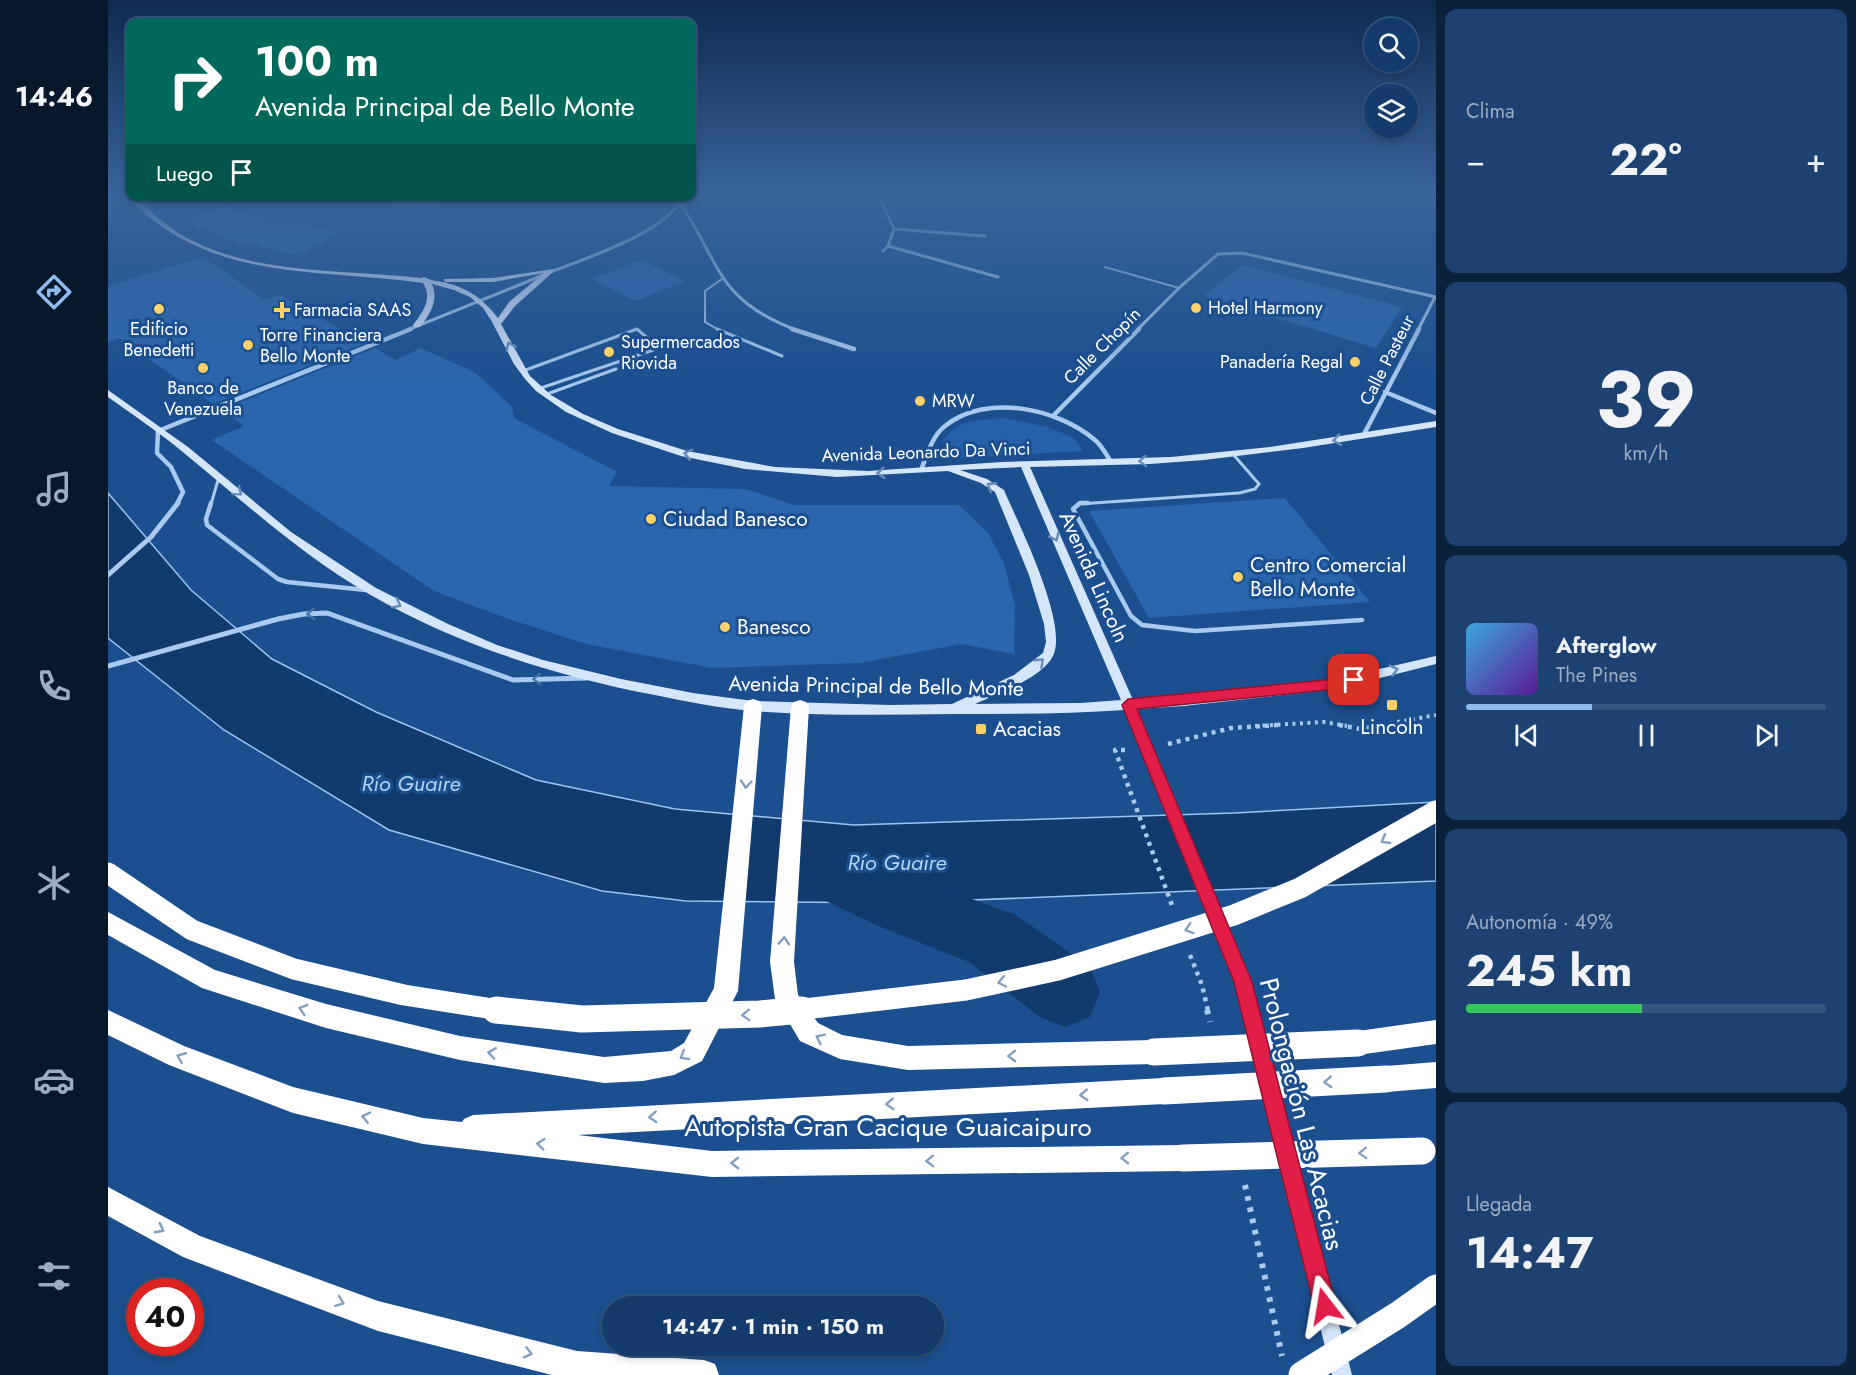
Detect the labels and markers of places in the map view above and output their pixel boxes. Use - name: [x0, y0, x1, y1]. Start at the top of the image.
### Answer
- place label: Hotel Harmony: [1208, 295, 1323, 321]
- place label: Farmacia SAAS: [294, 297, 411, 323]
- marker: Hotel Harmony: [1189, 301, 1203, 315]
- marker: Edificio Benedetti: [152, 302, 166, 316]
- marker: Farmacia SAAS: [275, 303, 289, 317]
- place label: Edificio Benedetti: [124, 316, 194, 363]
- place label: Torre Financiera Bello Monte: [260, 322, 382, 369]
- place label: Supermercados Riovida: [621, 329, 740, 376]
- marker: Torre Financiera Bello Monte: [241, 338, 255, 352]
- marker: Supermercados Riovida: [602, 345, 616, 359]
- place label: Panadería Regal: [1220, 349, 1343, 375]
- marker: Panadería Regal: [1348, 355, 1362, 369]
- marker: Banco de Venezuela: [196, 361, 210, 375]
- place label: Banco de Venezuela: [164, 375, 242, 422]
- place label: MRW: [932, 388, 975, 414]
- marker: MRW: [913, 394, 927, 408]
- place label: Ciudad Banesco: [663, 504, 808, 534]
- marker: Ciudad Banesco: [644, 512, 658, 526]
- place label: Centro Comercial Bello Monte: [1250, 550, 1406, 604]
- marker: Centro Comercial Bello Monte: [1231, 570, 1245, 584]
- place label: Banesco: [737, 612, 811, 642]
- marker: Banesco: [718, 620, 732, 634]
- pin: [1328, 654, 1379, 705]
- marker: Lincoln: [1385, 698, 1399, 712]
- place label: Lincoln: [1360, 712, 1424, 742]
- place label: Acacias: [993, 714, 1061, 744]
- marker: Acacias: [974, 722, 988, 736]

